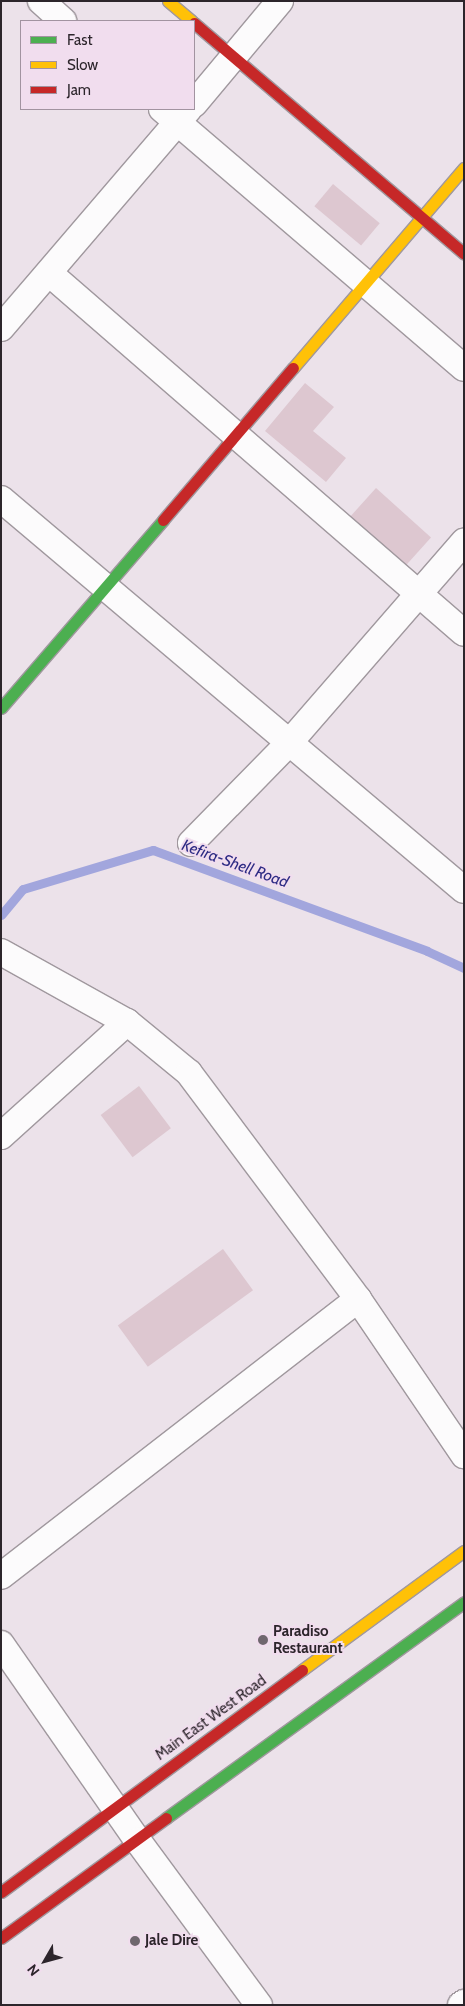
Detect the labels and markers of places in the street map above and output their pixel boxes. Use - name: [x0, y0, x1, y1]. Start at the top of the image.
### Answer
- place label: Paradiso Restaurant: [273, 1622, 343, 1657]
- marker: Paradiso Restaurant: [257, 1634, 269, 1646]
- place label: Jale Dire: [145, 1932, 198, 1950]
- marker: Jale Dire: [129, 1935, 141, 1947]

